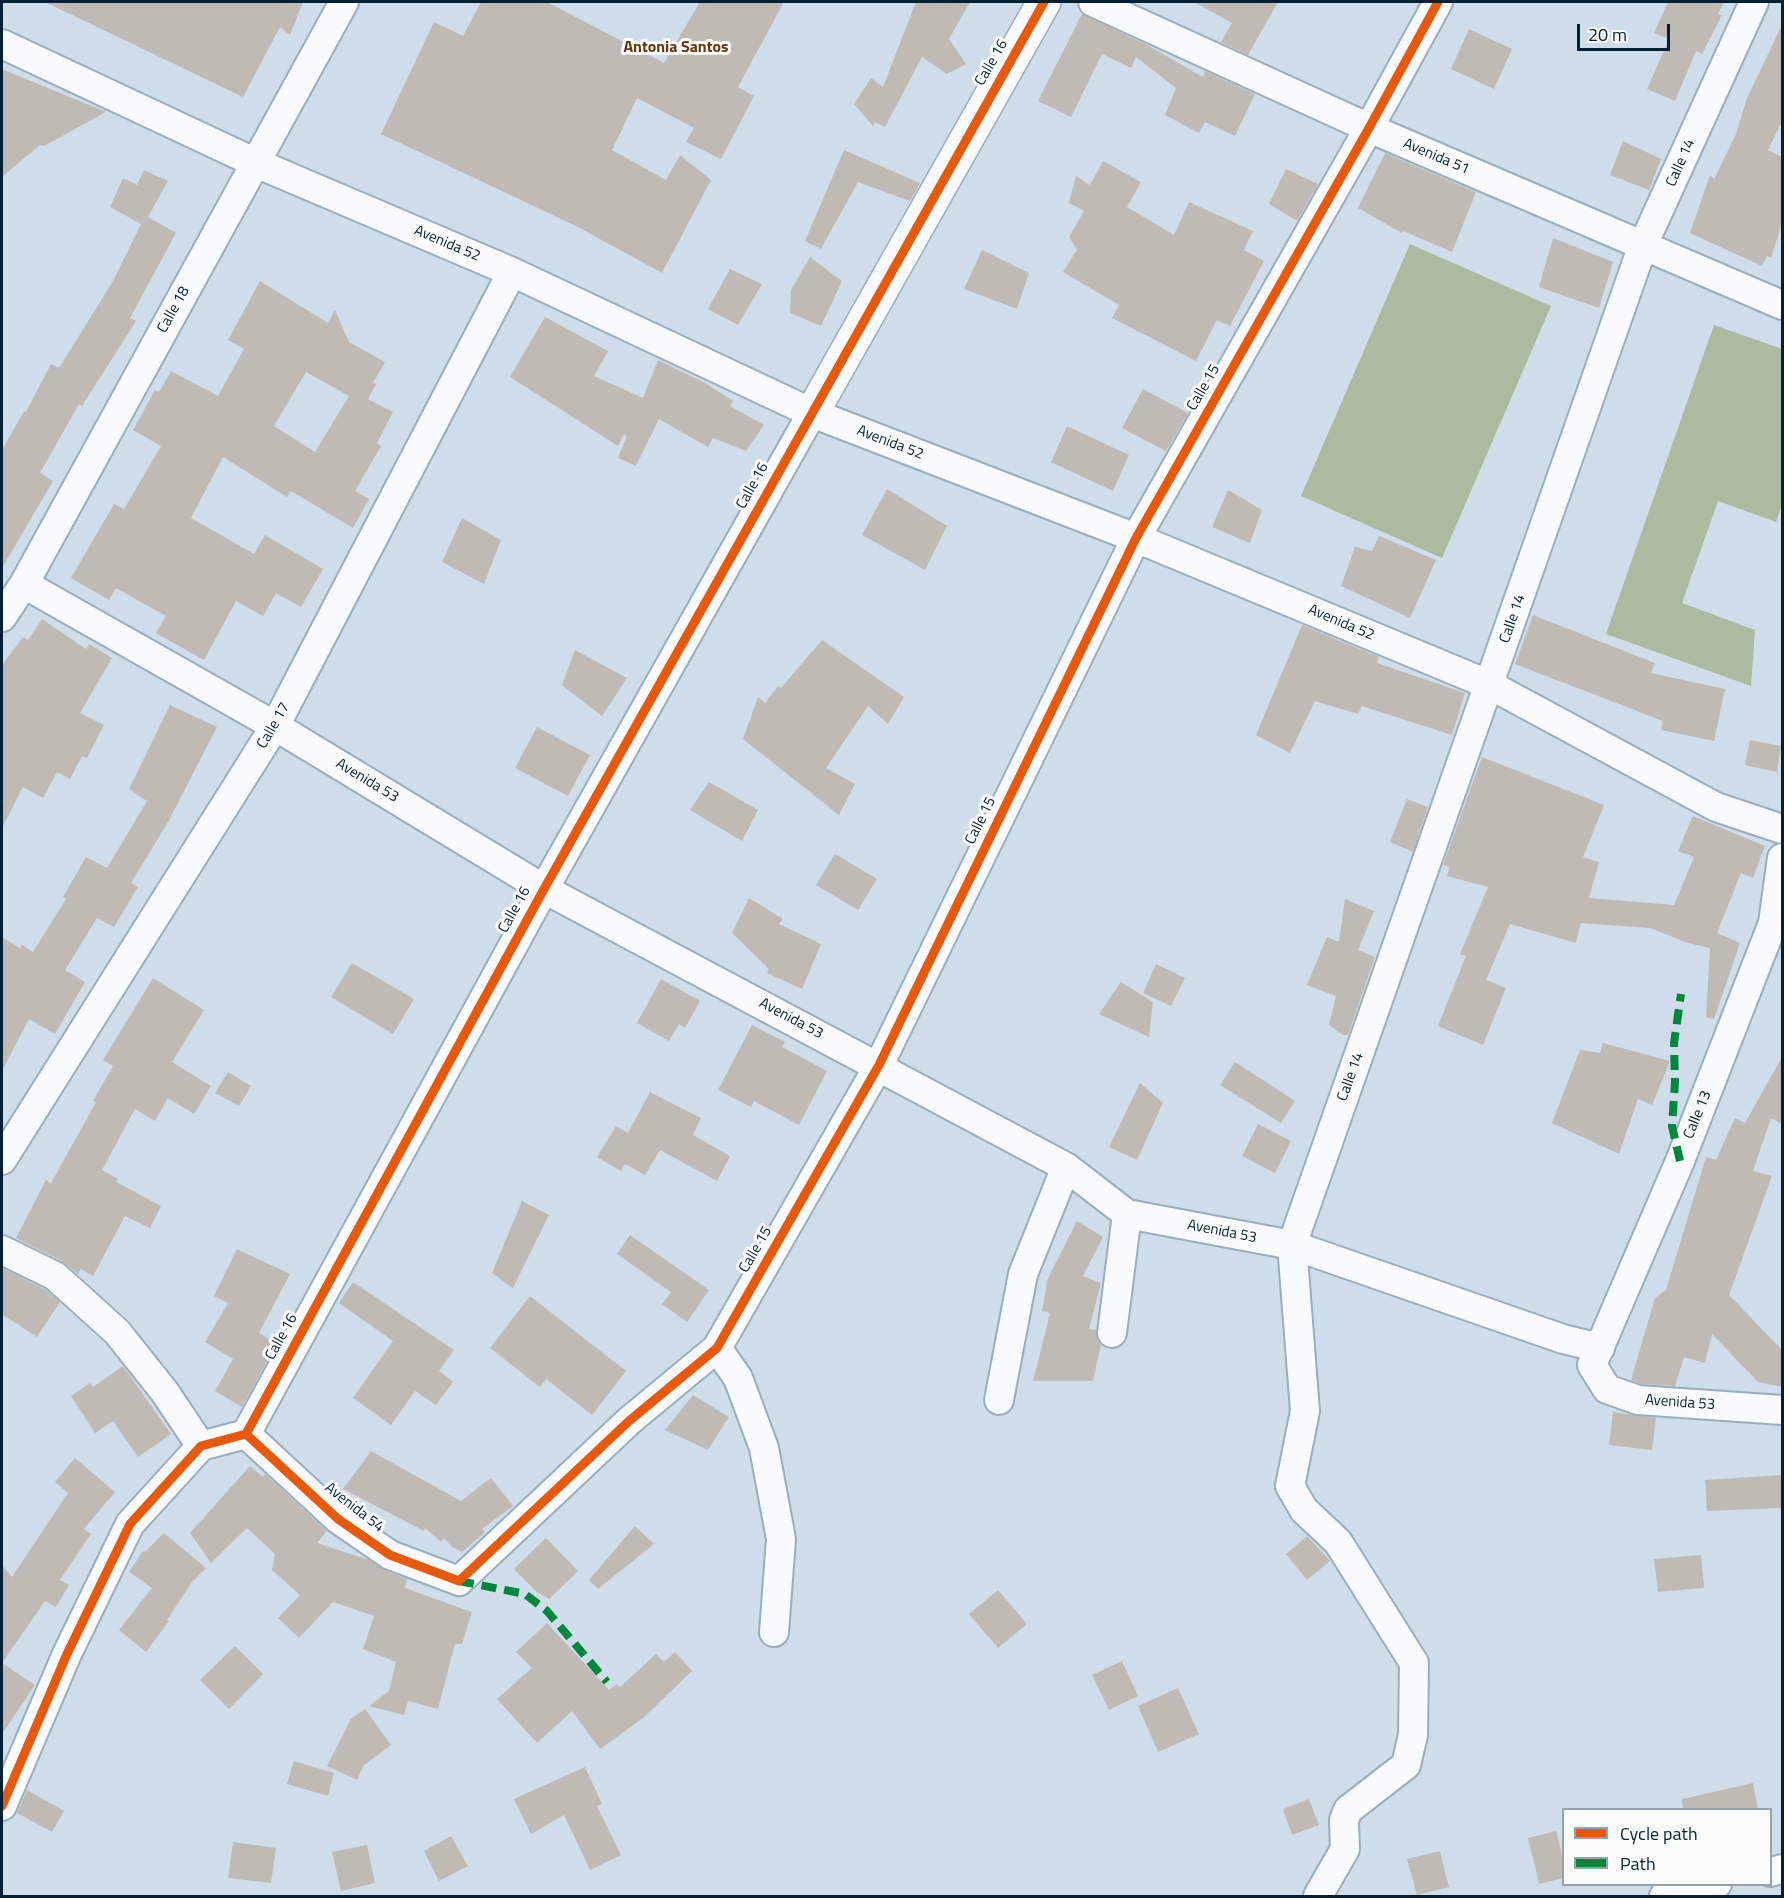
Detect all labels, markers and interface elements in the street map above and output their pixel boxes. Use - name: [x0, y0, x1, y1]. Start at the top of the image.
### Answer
- scale bar: [1580, 12, 1673, 50]
- text: 20 m: [1588, 21, 1627, 48]
- street label: Calle 16: [972, 37, 1012, 89]
- district label: Antonia Santos: [623, 38, 729, 58]
- street label: Avenida 51: [1400, 135, 1472, 179]
- street label: Calle 14: [1663, 136, 1699, 190]
- street label: Avenida 52: [411, 222, 483, 266]
- street label: Calle 18: [154, 284, 194, 336]
- street label: Calle 15: [1184, 362, 1224, 414]
- street label: Avenida 52: [854, 422, 926, 464]
- street label: Calle 16: [733, 460, 773, 512]
- street label: Calle 14: [1496, 592, 1530, 646]
- street label: Avenida 52: [1305, 601, 1377, 645]
- street label: Calle 17: [254, 700, 294, 752]
- street label: Avenida 53: [332, 755, 402, 807]
- street label: Calle 15: [962, 794, 1000, 848]
- street label: Calle 16: [495, 884, 535, 936]
- street label: Avenida 53: [756, 995, 826, 1043]
- street label: Calle 14: [1334, 1050, 1368, 1104]
- street label: Calle 13: [1680, 1088, 1716, 1142]
- street label: Avenida 53: [1186, 1216, 1258, 1248]
- street label: Calle 15: [736, 1224, 776, 1276]
- street label: Calle 16: [262, 1311, 302, 1363]
- street label: Avenida 53: [1644, 1392, 1716, 1414]
- street label: Avenida 54: [321, 1479, 387, 1537]
- legend: [1562, 1808, 1772, 1886]
- text: Cycle path: [1620, 1820, 1698, 1847]
- text: Path: [1620, 1850, 1656, 1877]

